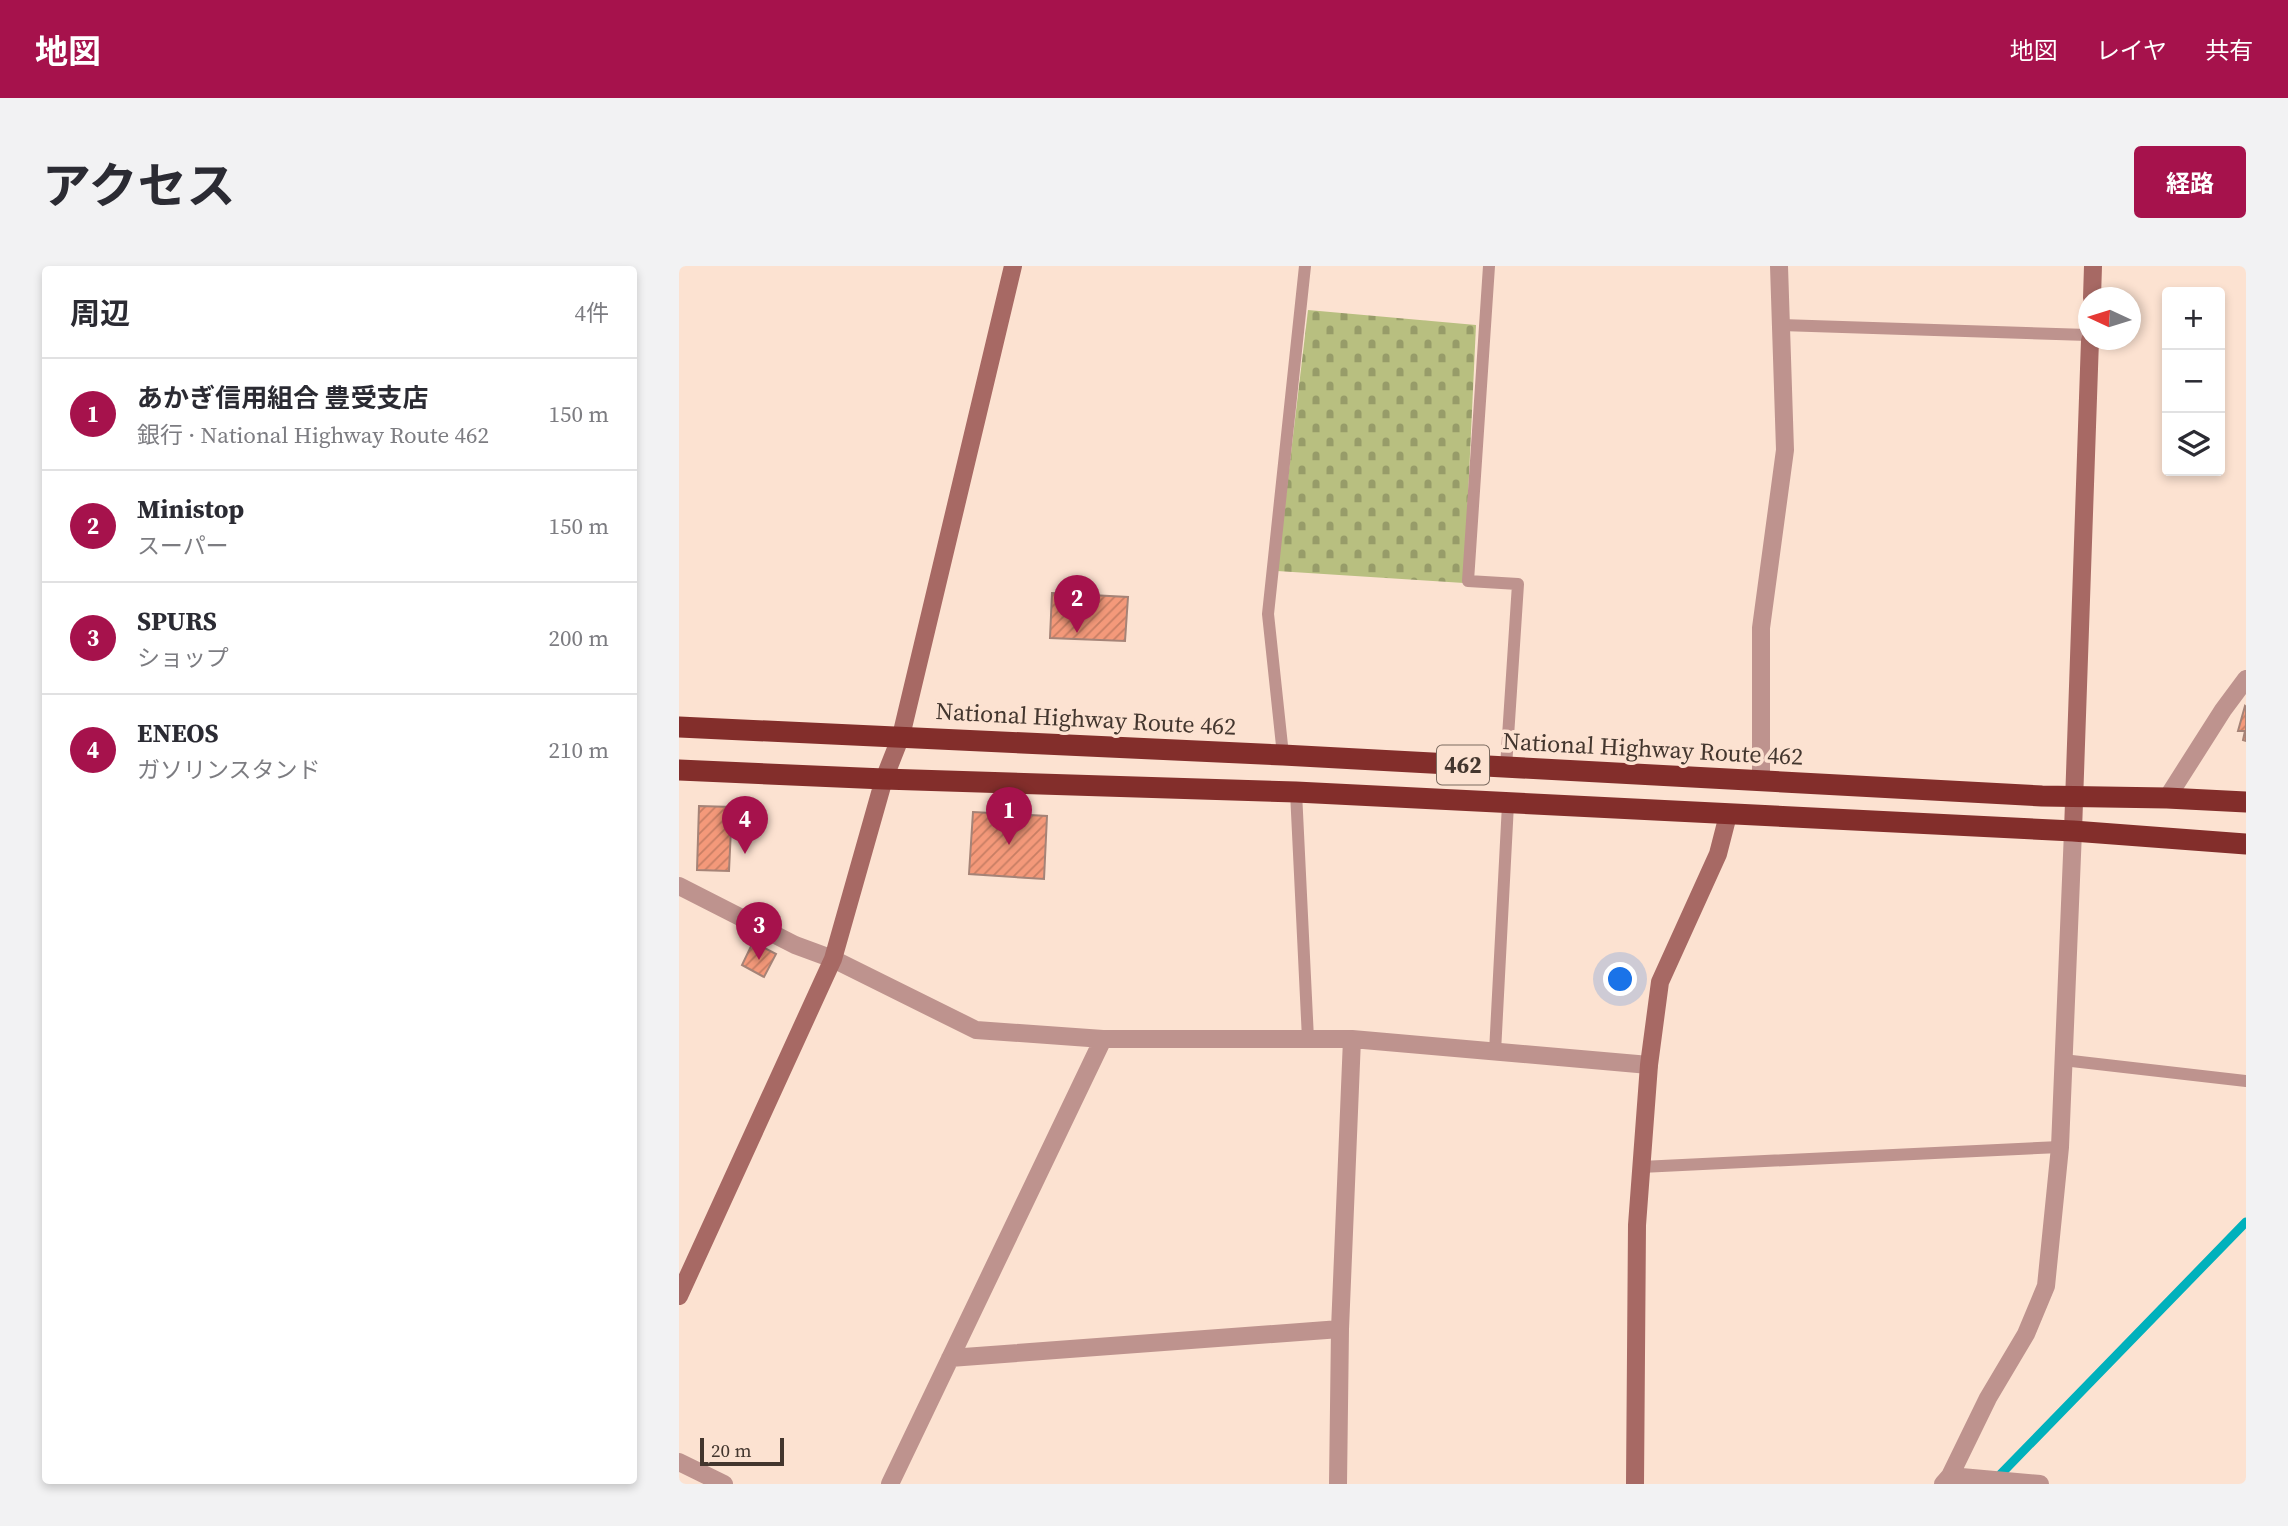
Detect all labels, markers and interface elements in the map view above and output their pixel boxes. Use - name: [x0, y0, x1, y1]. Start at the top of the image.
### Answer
- text: 地図: [35, 29, 101, 74]
- text: 地図: [2010, 34, 2058, 67]
- text: レイヤ: [2096, 34, 2167, 67]
- text: 共有: [2205, 34, 2253, 67]
- button: 経路: [2134, 146, 2246, 218]
- text: アクセス: [42, 152, 236, 219]
- north arrow: [2078, 287, 2141, 350]
- map controls: [2162, 287, 2225, 476]
- button: +: [2162, 287, 2225, 350]
- text: 周辺: [70, 293, 130, 334]
- text: 4件: [575, 297, 609, 329]
- button: −: [2162, 350, 2225, 413]
- text: あかぎ信用組合 豊受支店: [137, 380, 429, 416]
- text: 1: [87, 398, 99, 430]
- text: 150 m: [548, 398, 609, 430]
- button: layers: [2162, 413, 2225, 476]
- text: 銀行 · National Highway Route 462: [137, 419, 489, 451]
- text: Ministop: [137, 491, 244, 527]
- text: 2: [87, 510, 99, 542]
- text: 150 m: [548, 510, 609, 542]
- text: スーパー: [137, 530, 229, 562]
- pin: 2: [1054, 575, 1100, 633]
- text: SPURS: [137, 603, 217, 639]
- text: 3: [87, 622, 99, 654]
- text: 200 m: [548, 622, 609, 654]
- text: ショップ: [137, 642, 229, 674]
- street label: National Highway Route 462: [935, 694, 1237, 743]
- text: ENEOS: [137, 715, 219, 751]
- street label: National Highway Route 462: [1502, 724, 1804, 773]
- text: 4: [87, 734, 99, 766]
- text: 210 m: [548, 734, 609, 766]
- road number: 462: [1437, 746, 1489, 785]
- text: ガソリンスタンド: [137, 754, 321, 786]
- pin: 1: [986, 787, 1032, 845]
- pin: 4: [722, 796, 768, 854]
- pin: 3: [736, 902, 782, 960]
- your location: [1603, 962, 1637, 996]
- scale bar: [700, 1435, 784, 1467]
- text: 20 m: [711, 1437, 752, 1463]

